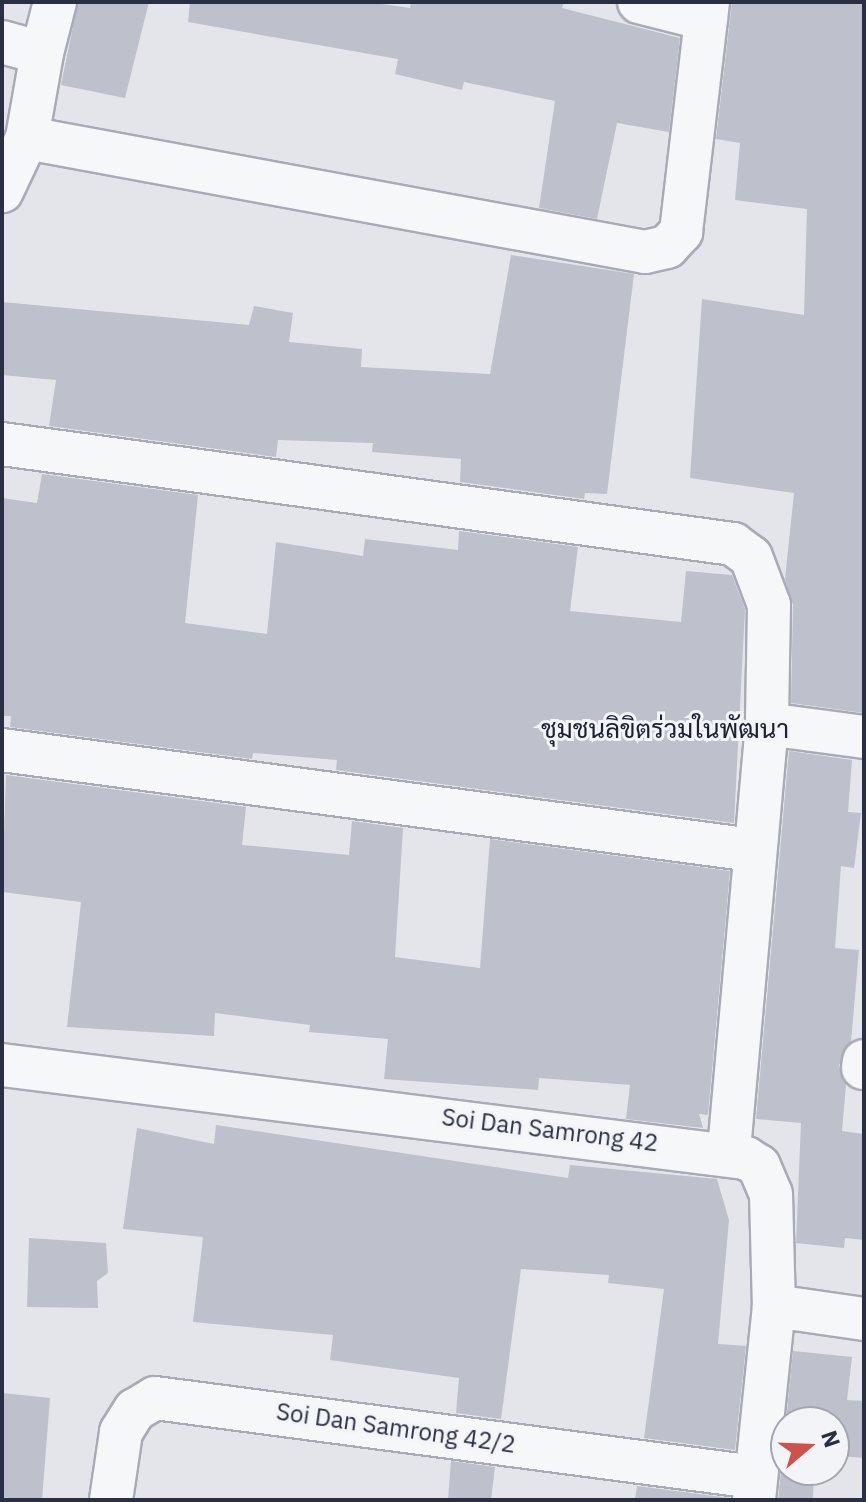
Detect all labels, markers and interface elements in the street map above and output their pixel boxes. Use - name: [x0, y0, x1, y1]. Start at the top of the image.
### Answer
- district label: ชุมชนลิขิตร่วมในพัฒนา: [541, 713, 789, 745]
- street label: Soi Dan Samrong 42: [440, 1102, 660, 1158]
- street label: Soi Dan Samrong 42/2: [274, 1397, 518, 1459]
- north arrow: [770, 1406, 850, 1486]
- text: N: [815, 1426, 848, 1451]

